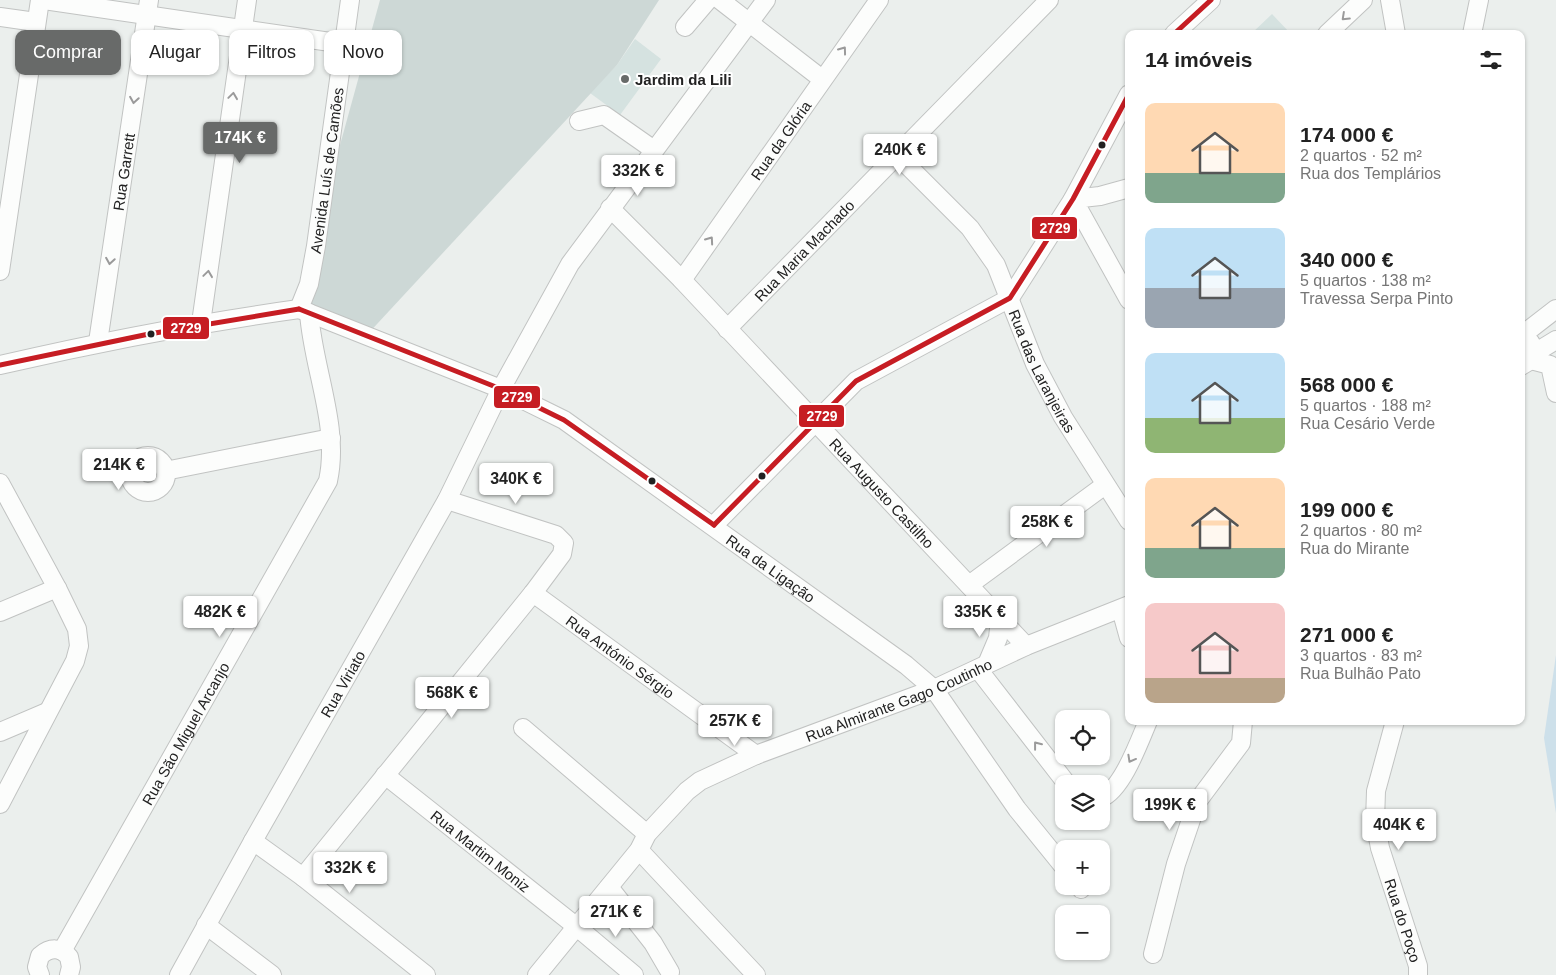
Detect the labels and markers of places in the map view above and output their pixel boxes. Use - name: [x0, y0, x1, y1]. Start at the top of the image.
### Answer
- place label: Jardim da Lili: [635, 71, 732, 88]
- marker: Jardim da Lili: [619, 73, 631, 85]
- pin: 174K €: [199, 121, 281, 164]
- pin: 240K €: [859, 134, 941, 176]
- unlabelled marker: [1097, 140, 1107, 150]
- pin: 332K €: [597, 154, 679, 197]
- unlabelled marker: [146, 329, 156, 339]
- pin: 214K €: [78, 448, 160, 491]
- pin: 340K €: [475, 462, 557, 505]
- unlabelled marker: [757, 471, 767, 481]
- unlabelled marker: [647, 476, 657, 486]
- pin: 258K €: [1006, 506, 1088, 548]
- pin: 482K €: [179, 596, 261, 638]
- pin: 335K €: [939, 596, 1021, 638]
- pin: 568K €: [411, 676, 493, 719]
- pin: 257K €: [694, 704, 776, 747]
- pin: 199K €: [1129, 788, 1211, 831]
- pin: 404K €: [1358, 808, 1440, 851]
- pin: 332K €: [309, 852, 391, 894]
- pin: 271K €: [575, 896, 657, 938]

